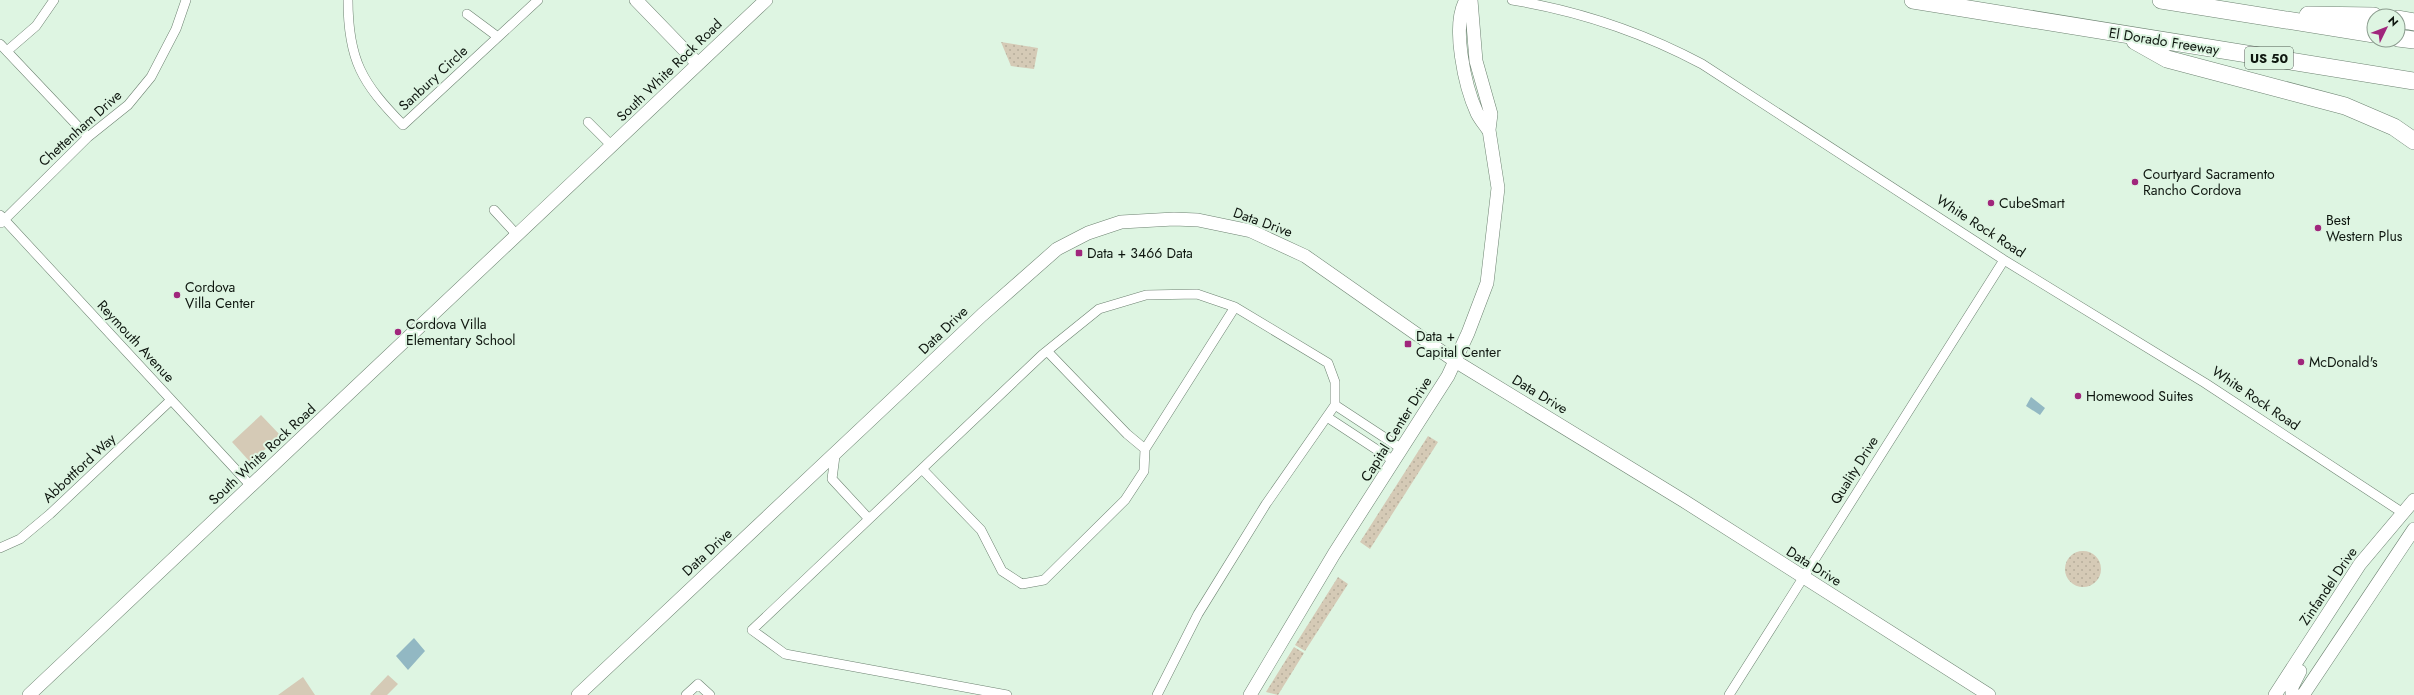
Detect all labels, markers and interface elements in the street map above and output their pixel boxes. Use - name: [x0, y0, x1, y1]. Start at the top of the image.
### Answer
- north arrow: [2366, 8, 2406, 48]
- text: N: [2384, 13, 2402, 30]
- street label: South White Rock Road: [612, 14, 726, 126]
- street label: El Dorado Freeway: [2107, 22, 2221, 60]
- street label: Sanbury Circle: [394, 41, 472, 115]
- road number: US 50: [2245, 47, 2293, 69]
- street label: Chettenham Drive: [34, 85, 126, 171]
- place label: Courtyard Sacramento Rancho Cordova: [2143, 164, 2275, 200]
- marker: Courtyard Sacramento Rancho Cordova: [2130, 177, 2140, 187]
- street label: White Rock Road: [1933, 190, 2029, 262]
- place label: CubeSmart: [1999, 193, 2065, 213]
- marker: CubeSmart: [1986, 198, 1996, 208]
- street label: Data Drive: [1231, 202, 1295, 242]
- place label: Best Western Plus: [2326, 210, 2403, 246]
- marker: Best Western Plus: [2313, 223, 2323, 233]
- place label: Data + 3466 Data: [1087, 243, 1193, 263]
- marker: Data + 3466 Data: [1074, 248, 1084, 258]
- place label: Cordova Villa Center: [185, 277, 255, 313]
- marker: Cordova Villa Center: [172, 290, 182, 300]
- street label: Reymouth Avenue: [93, 296, 179, 386]
- street label: Data Drive: [914, 301, 972, 359]
- place label: Cordova Villa Elementary School: [406, 314, 516, 350]
- place label: Data + Capital Center: [1416, 326, 1501, 362]
- marker: Cordova Villa Elementary School: [393, 327, 403, 337]
- marker: Data + Capital Center: [1403, 339, 1413, 349]
- place label: McDonald's: [2309, 352, 2378, 372]
- marker: McDonald's: [2296, 357, 2306, 367]
- street label: White Rock Road: [2208, 361, 2304, 435]
- street label: Data Drive: [1508, 370, 1572, 418]
- street label: Capital Center Drive: [1356, 373, 1436, 485]
- place label: Homewood Suites: [2086, 386, 2194, 406]
- marker: Homewood Suites: [2073, 391, 2083, 401]
- street label: South White Rock Road: [204, 399, 320, 509]
- street label: Abbottford Way: [38, 428, 121, 507]
- street label: Quality Drive: [1825, 432, 1883, 508]
- street label: Data Drive: [678, 524, 736, 580]
- street label: Data Drive: [1783, 541, 1845, 591]
- street label: Zinfandel Drive: [2294, 543, 2362, 629]

